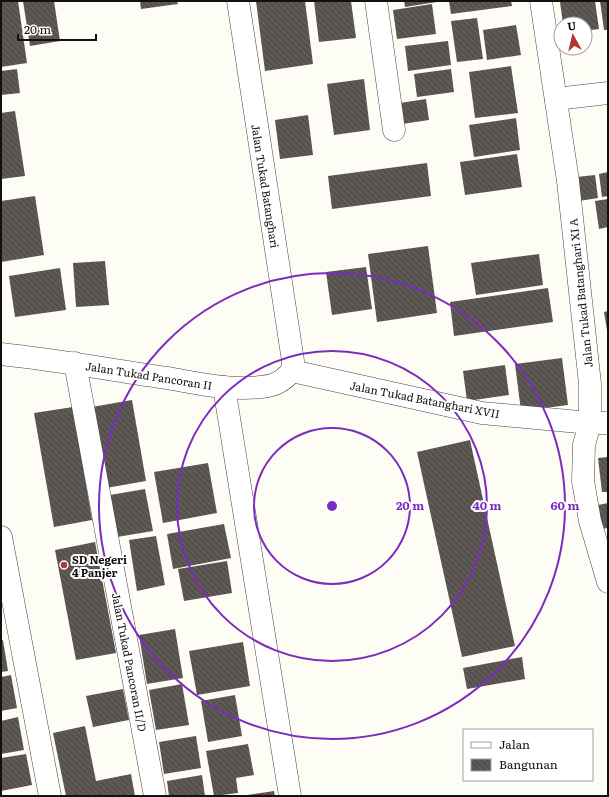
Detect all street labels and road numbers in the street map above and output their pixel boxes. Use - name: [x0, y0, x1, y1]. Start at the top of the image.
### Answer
- street label: Jalan Tukad Batanghari: [248, 123, 284, 249]
- street label: Jalan Tukad Batanghari XI A: [564, 218, 596, 368]
- street label: Jalan Tukad Pancoran II: [85, 357, 213, 393]
- street label: Jalan Tukad Batanghari XVII: [349, 377, 501, 421]
- street label: Jalan Tukad Pancoran II/D: [109, 591, 151, 733]

